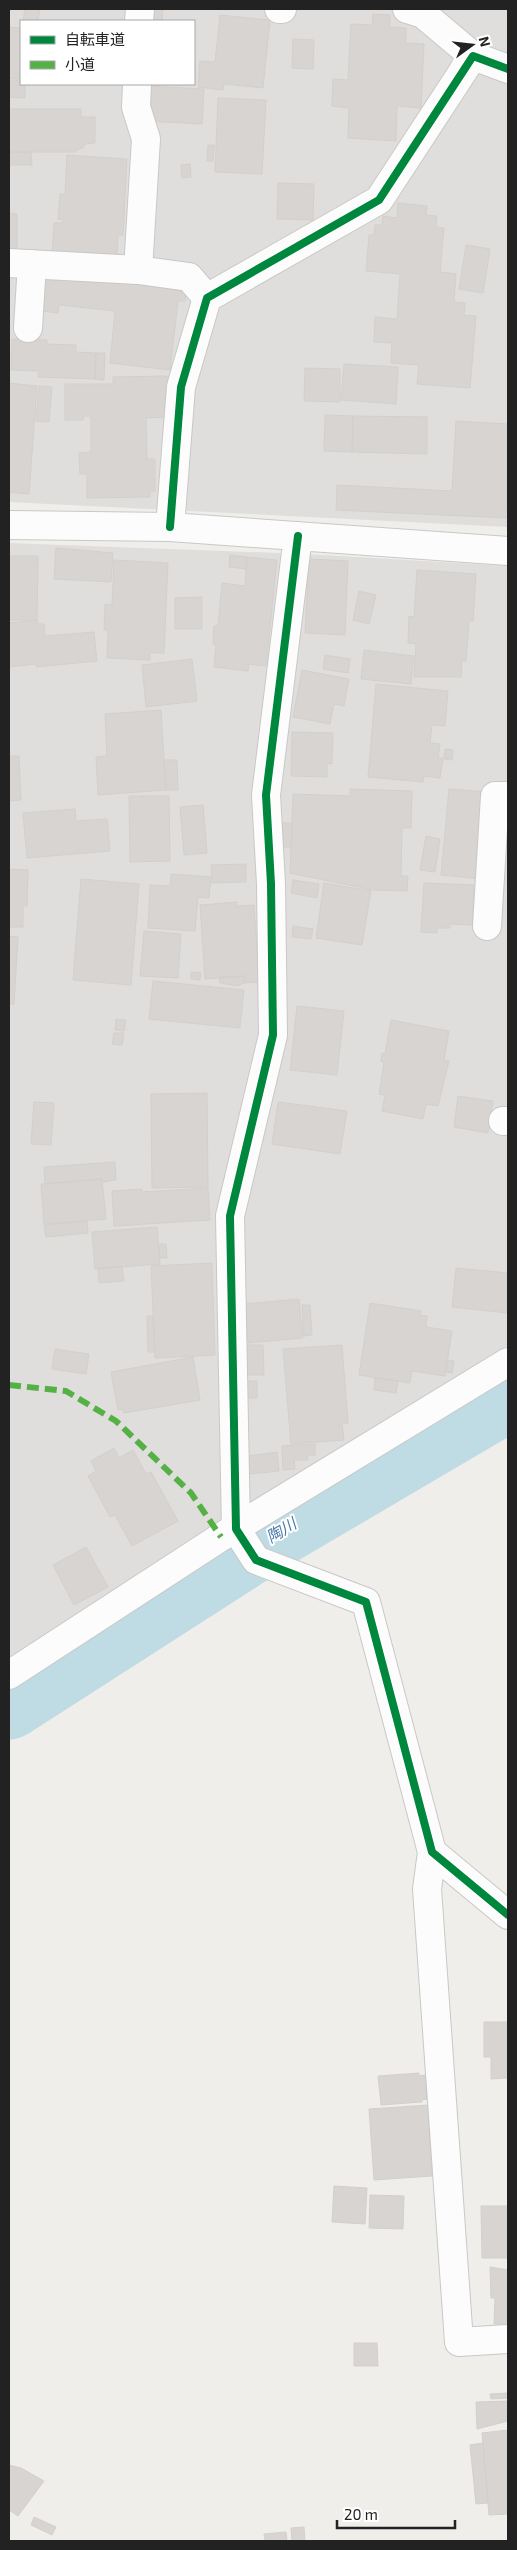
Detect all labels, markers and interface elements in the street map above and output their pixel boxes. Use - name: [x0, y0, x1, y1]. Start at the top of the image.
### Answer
- legend: [20, 20, 195, 85]
- north arrow: [447, 20, 497, 70]
- text: 自転車道: [65, 30, 125, 48]
- text: N: [476, 34, 495, 49]
- text: 小道: [65, 55, 95, 73]
- water label: 陶川: [262, 1512, 301, 1546]
- scale bar: [337, 2498, 454, 2530]
- text: 20 m: [344, 2505, 378, 2523]

